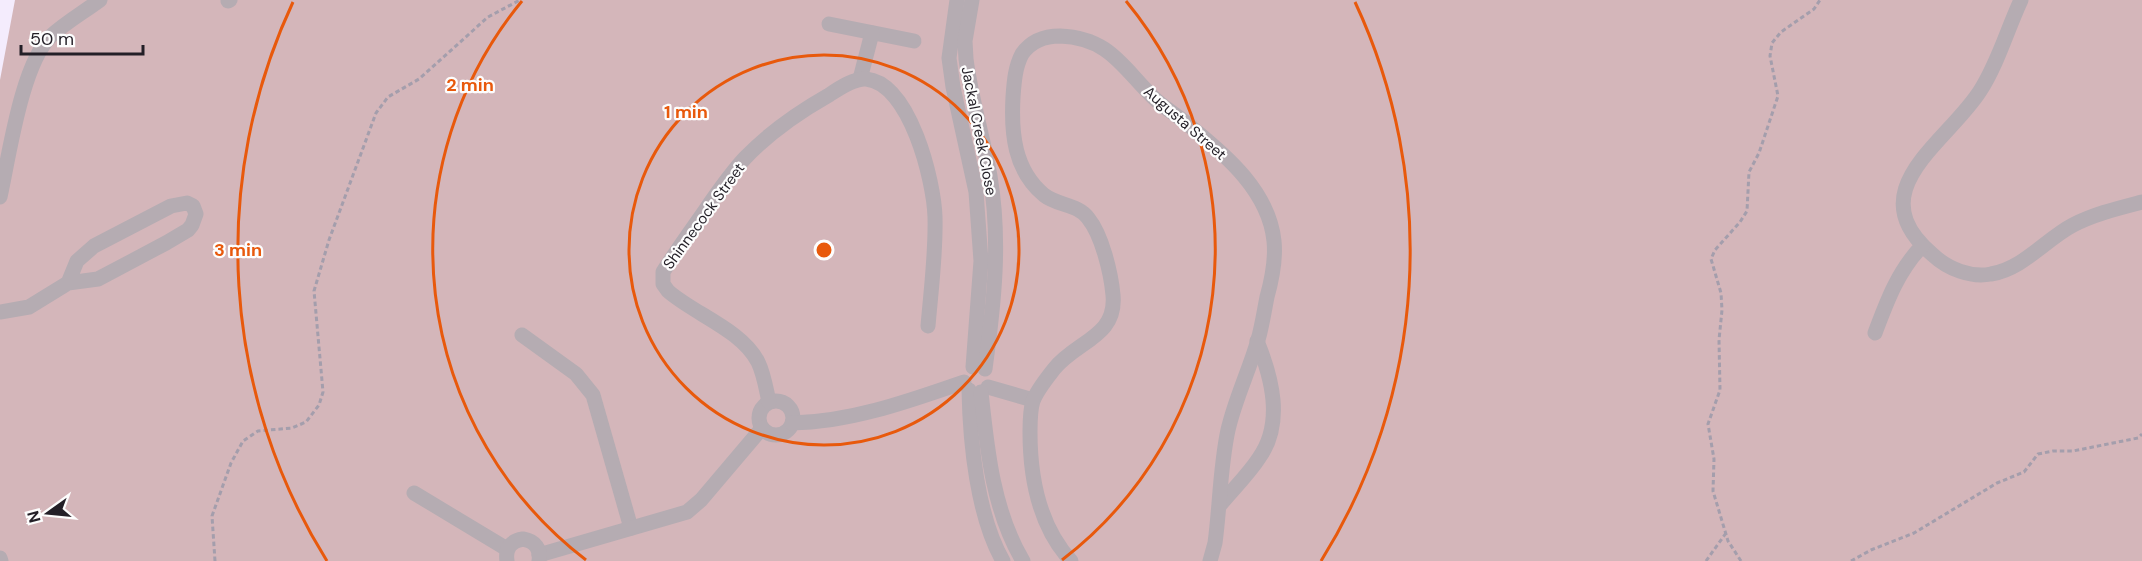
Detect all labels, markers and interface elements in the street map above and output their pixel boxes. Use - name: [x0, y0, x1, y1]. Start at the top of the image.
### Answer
- scale bar: [21, 18, 142, 56]
- text: 50 m: [30, 27, 74, 51]
- street label: Jackal Creek Close: [957, 65, 1001, 197]
- text: 2 min: [446, 73, 494, 97]
- street label: Augusta Street: [1140, 82, 1231, 164]
- text: 1 min: [664, 100, 708, 124]
- street label: Shinnecock Street: [659, 159, 749, 273]
- text: 3 min: [214, 238, 262, 262]
- centre of rings: [814, 240, 834, 260]
- north arrow: [18, 483, 78, 543]
- text: N: [22, 508, 46, 525]

